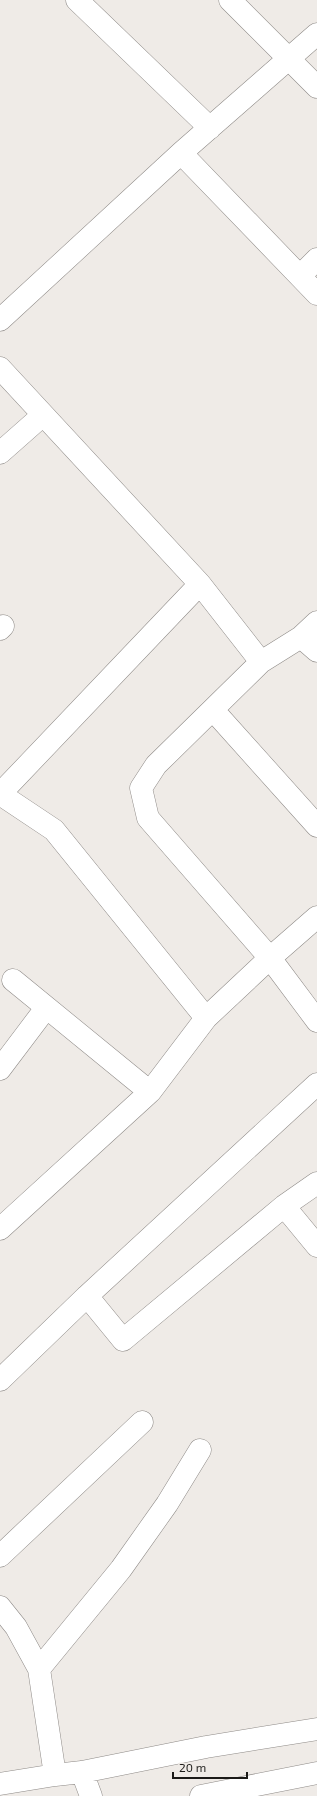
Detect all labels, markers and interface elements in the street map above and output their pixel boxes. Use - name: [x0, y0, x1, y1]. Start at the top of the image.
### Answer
- scale bar: [173, 1754, 247, 1780]
- text: 20 m: [179, 1760, 206, 1774]

